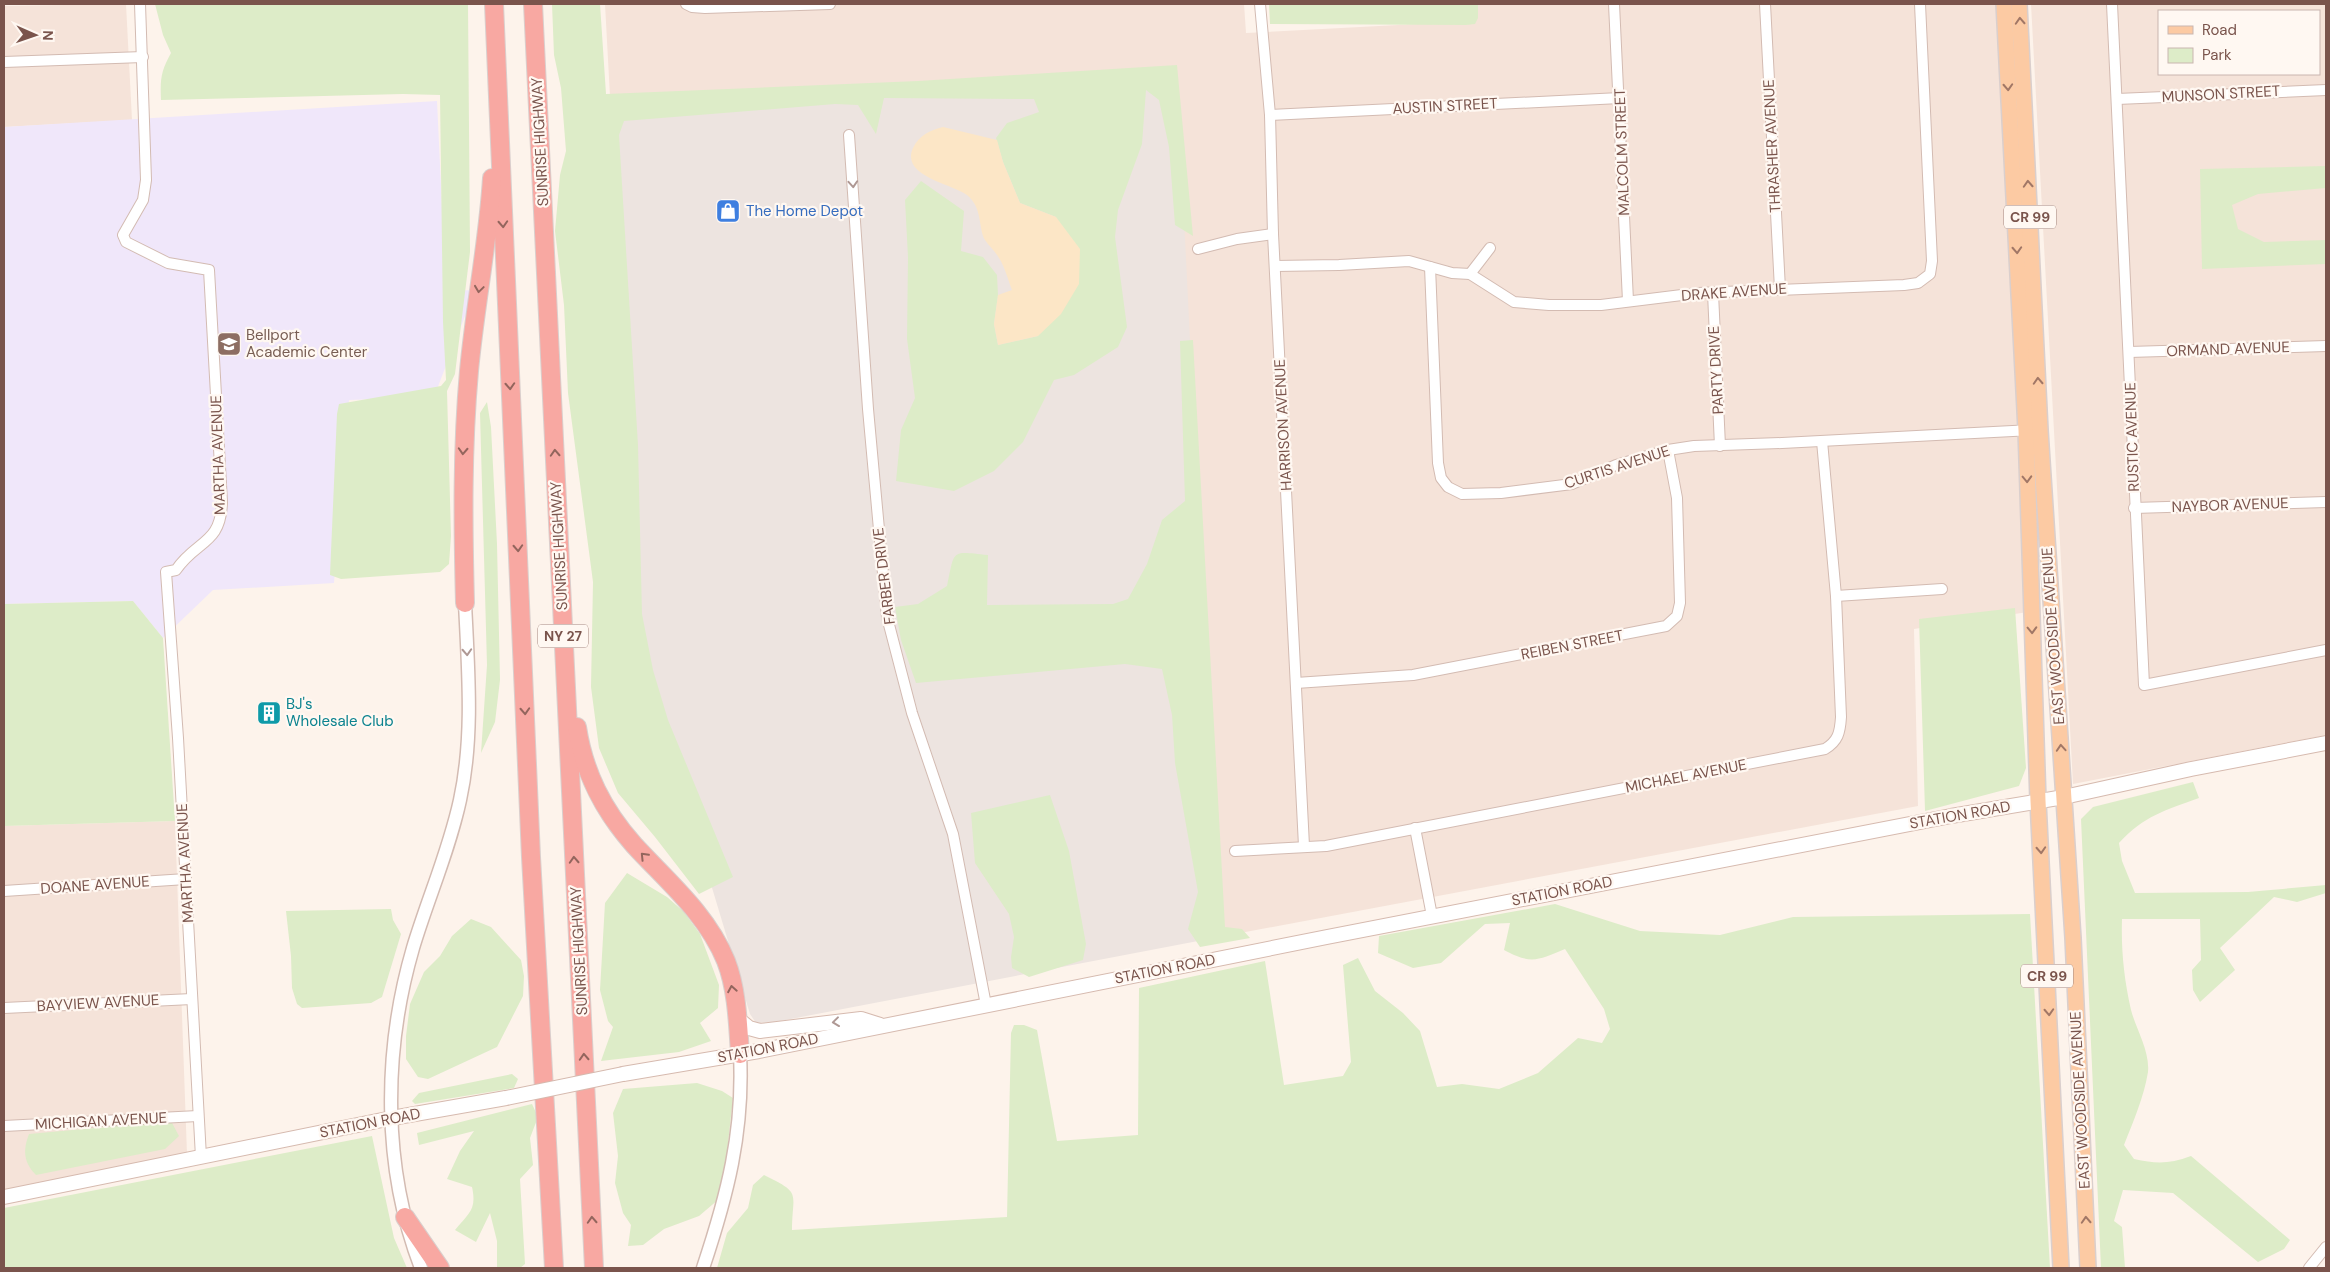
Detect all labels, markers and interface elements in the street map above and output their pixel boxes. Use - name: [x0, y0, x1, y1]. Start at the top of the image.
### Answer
- north arrow: [10, 10, 60, 60]
- legend: [2158, 10, 2320, 75]
- one-way arrow: [2014, 17, 2025, 25]
- text: Road: [2202, 20, 2237, 40]
- text: N: [39, 30, 57, 41]
- text: Park: [2202, 45, 2232, 65]
- street label: SUNRISE HIGHWAY: [527, 77, 553, 207]
- street label: THRASHER AVENUE: [1759, 79, 1785, 213]
- street label: MUNSON STREET: [2161, 81, 2281, 107]
- one-way arrow: [2003, 84, 2014, 92]
- street label: MALCOLM STREET: [1610, 88, 1634, 216]
- street label: AUSTIN STREET: [1392, 93, 1498, 119]
- one-way arrow: [2022, 179, 2033, 187]
- one-way arrow: [847, 180, 858, 188]
- shop icon: The Home Depot: [715, 198, 741, 224]
- place label: The Home Depot: [746, 201, 863, 221]
- road number: CR 99: [2004, 206, 2056, 228]
- one-way arrow: [498, 220, 509, 228]
- one-way arrow: [2011, 246, 2022, 254]
- street label: DRAKE AVENUE: [1680, 278, 1788, 306]
- one-way arrow: [474, 286, 485, 294]
- place label: Bellport Academic Center: [246, 325, 368, 362]
- street label: PARTY DRIVE: [1704, 325, 1728, 415]
- school or university icon: Bellport Academic Center: [216, 331, 242, 357]
- street label: ORMAND AVENUE: [2166, 337, 2290, 361]
- street label: HARRISON AVENUE: [1270, 359, 1296, 491]
- one-way arrow: [2032, 377, 2043, 385]
- one-way arrow: [505, 382, 516, 390]
- street label: RUSTIC AVENUE: [2120, 382, 2144, 492]
- street label: MARTHA AVENUE: [206, 395, 230, 515]
- street label: CURTIS AVENUE: [1562, 441, 1672, 493]
- one-way arrow: [458, 447, 469, 455]
- one-way arrow: [549, 449, 560, 457]
- one-way arrow: [2022, 475, 2033, 483]
- street label: SUNRISE HIGHWAY: [546, 481, 572, 611]
- street label: NAYBOR AVENUE: [2171, 493, 2289, 517]
- street label: FARBER DRIVE: [868, 526, 900, 626]
- one-way arrow: [512, 545, 523, 553]
- street label: EAST WOODSIDE AVENUE: [2037, 547, 2069, 725]
- road number: NY 27: [538, 624, 588, 648]
- street label: REIBEN STREET: [1519, 625, 1625, 665]
- one-way arrow: [2027, 626, 2038, 634]
- one-way arrow: [462, 648, 473, 656]
- place label: BJ's Wholesale Club: [286, 694, 394, 731]
- building icon: BJ's Wholesale Club: [256, 700, 282, 726]
- one-way arrow: [519, 707, 530, 715]
- one-way arrow: [2055, 744, 2066, 752]
- street label: MICHAEL AVENUE: [1624, 754, 1748, 798]
- street label: STATION ROAD: [1908, 796, 2012, 834]
- street label: MARTHA AVENUE: [172, 803, 198, 923]
- one-way arrow: [2035, 846, 2046, 854]
- one-way arrow: [641, 852, 650, 861]
- one-way arrow: [569, 856, 580, 864]
- street label: DOANE AVENUE: [40, 871, 150, 899]
- street label: STATION ROAD: [1510, 871, 1614, 911]
- street label: SUNRISE HIGHWAY: [566, 886, 592, 1016]
- street label: STATION ROAD: [1113, 949, 1217, 989]
- road number: CR 99: [2021, 964, 2073, 988]
- one-way arrow: [728, 984, 738, 993]
- street label: BAYVIEW AVENUE: [36, 990, 160, 1016]
- one-way arrow: [2043, 1009, 2054, 1017]
- street label: EAST WOODSIDE AVENUE: [2065, 1011, 2095, 1189]
- one-way arrow: [832, 1016, 840, 1027]
- street label: STATION ROAD: [716, 1028, 820, 1068]
- one-way arrow: [578, 1053, 589, 1061]
- street label: STATION ROAD: [318, 1103, 422, 1143]
- street label: MICHIGAN AVENUE: [35, 1108, 167, 1134]
- one-way arrow: [586, 1215, 597, 1223]
- one-way arrow: [2081, 1215, 2091, 1223]

